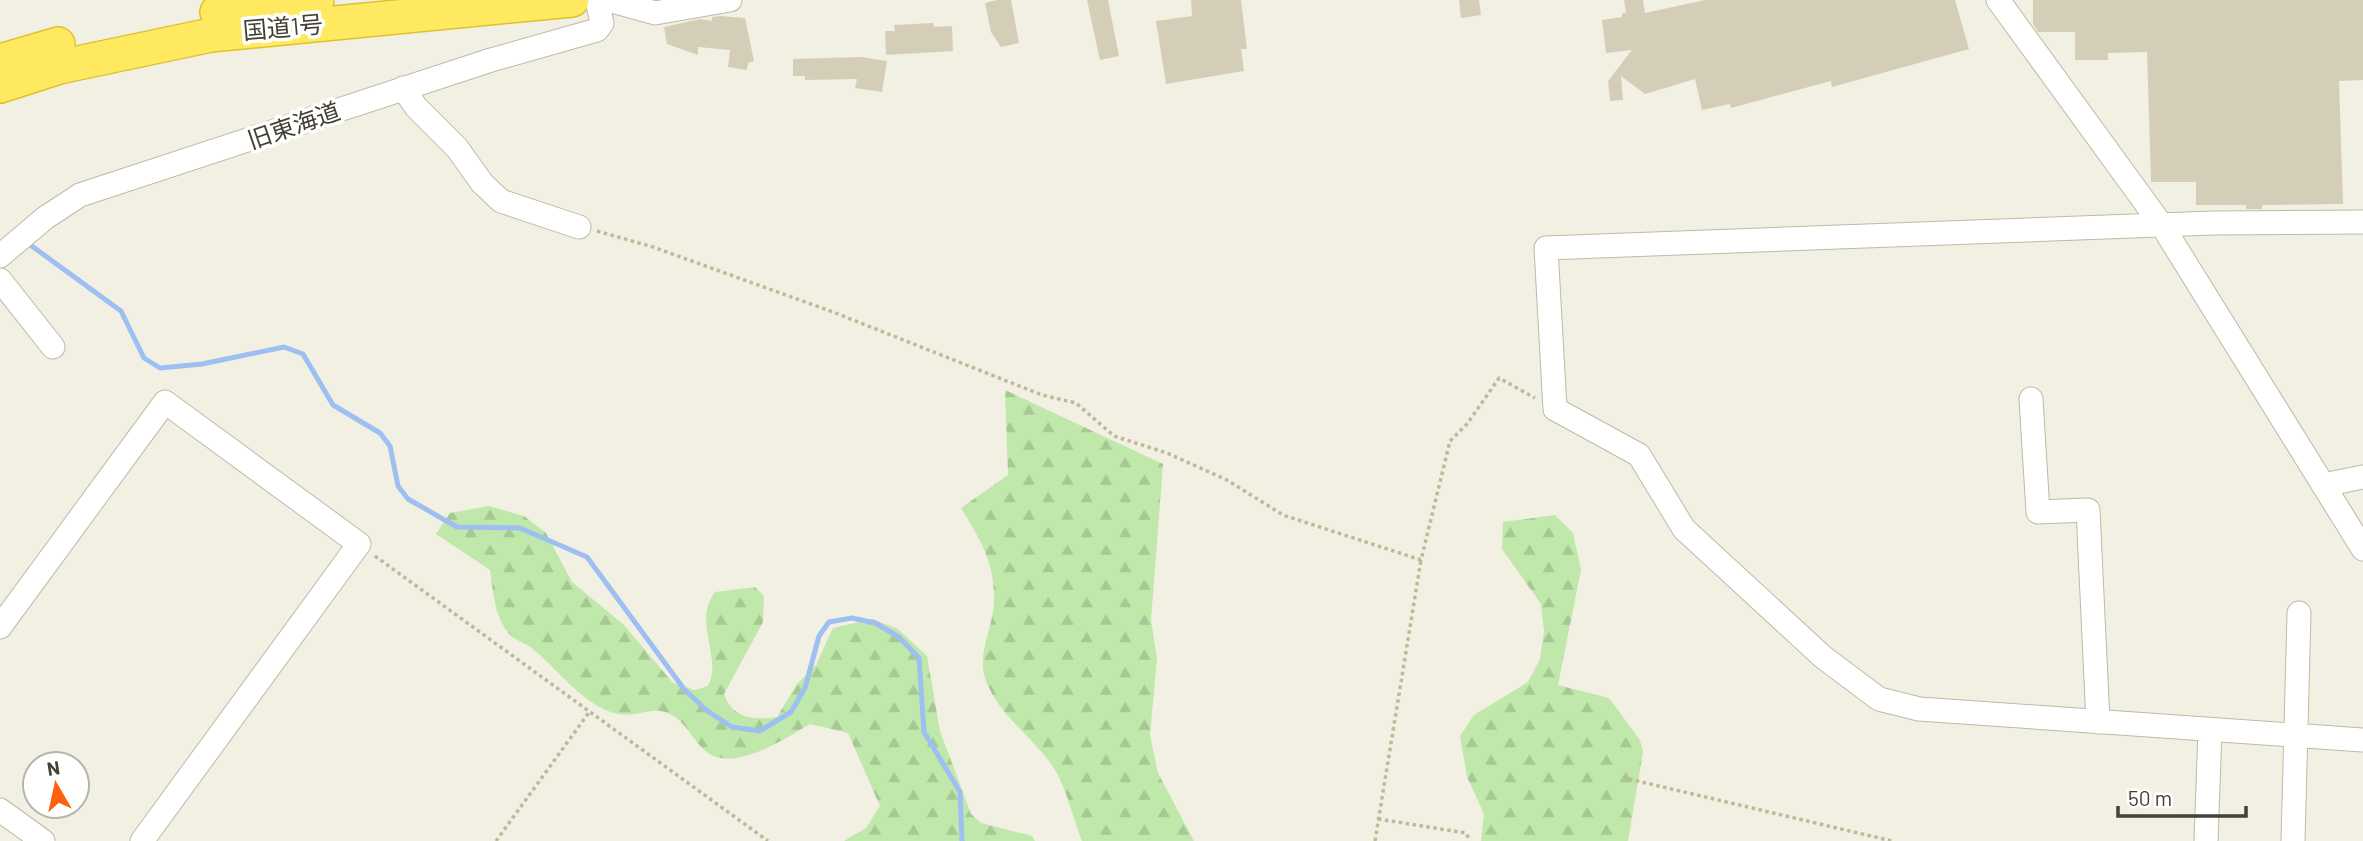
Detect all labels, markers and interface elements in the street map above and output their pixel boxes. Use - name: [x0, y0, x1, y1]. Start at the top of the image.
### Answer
- street label: 国道1号: [242, 9, 324, 44]
- street label: 旧東海道: [243, 95, 344, 154]
- north arrow: [21, 750, 91, 820]
- text: N: [45, 755, 61, 780]
- scale bar: [2118, 774, 2246, 818]
- text: 50 m: [2128, 785, 2172, 810]

